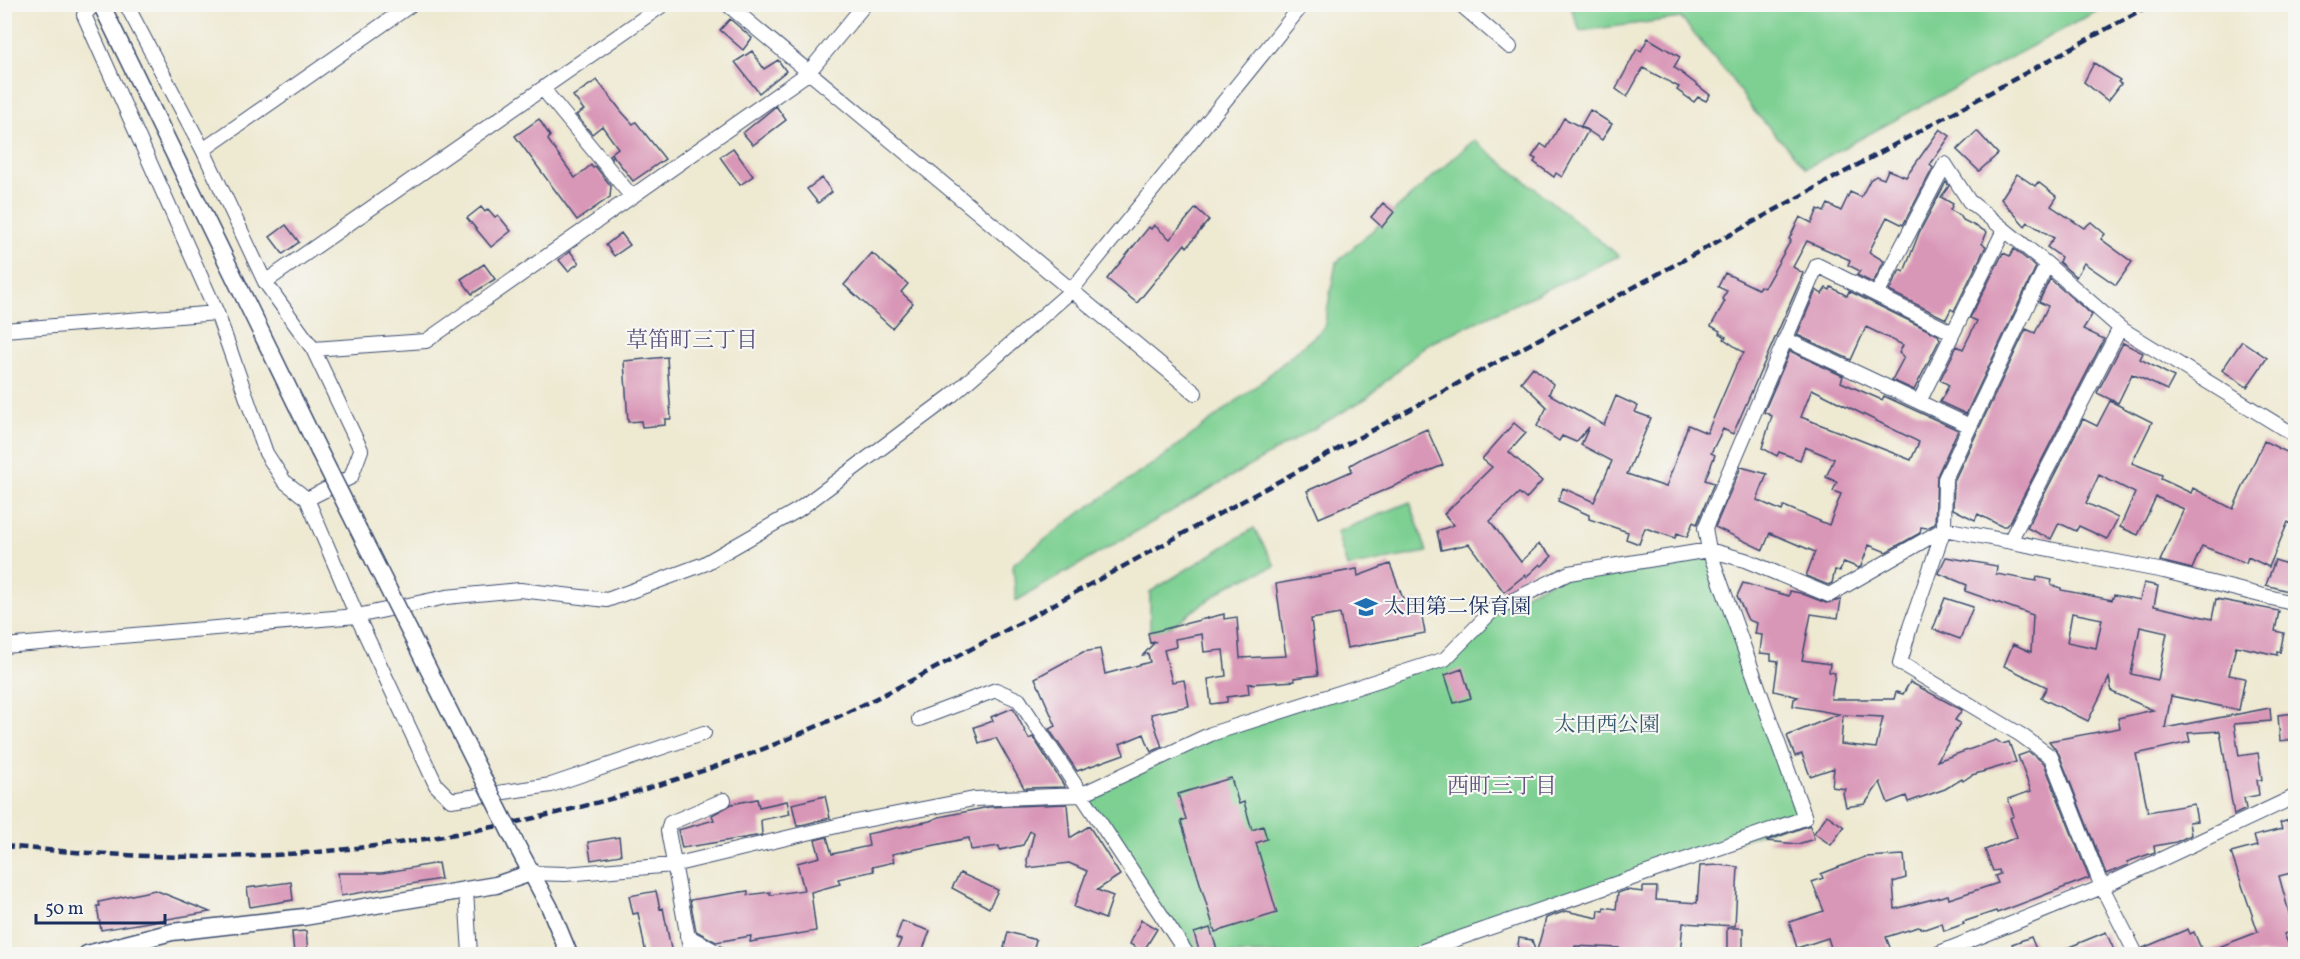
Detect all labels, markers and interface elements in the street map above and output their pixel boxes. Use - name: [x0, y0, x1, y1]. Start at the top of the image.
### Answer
- district label: 草笛町三丁目: [626, 326, 758, 357]
- place label: 太田第二保育園: [1384, 593, 1531, 622]
- school or university icon: 太田第二保育園: [1353, 594, 1379, 620]
- park label: 太田西公園: [1555, 711, 1660, 740]
- district label: 西町三丁目: [1447, 772, 1557, 803]
- scale bar: [36, 887, 165, 925]
- text: 50 m: [45, 897, 84, 922]

